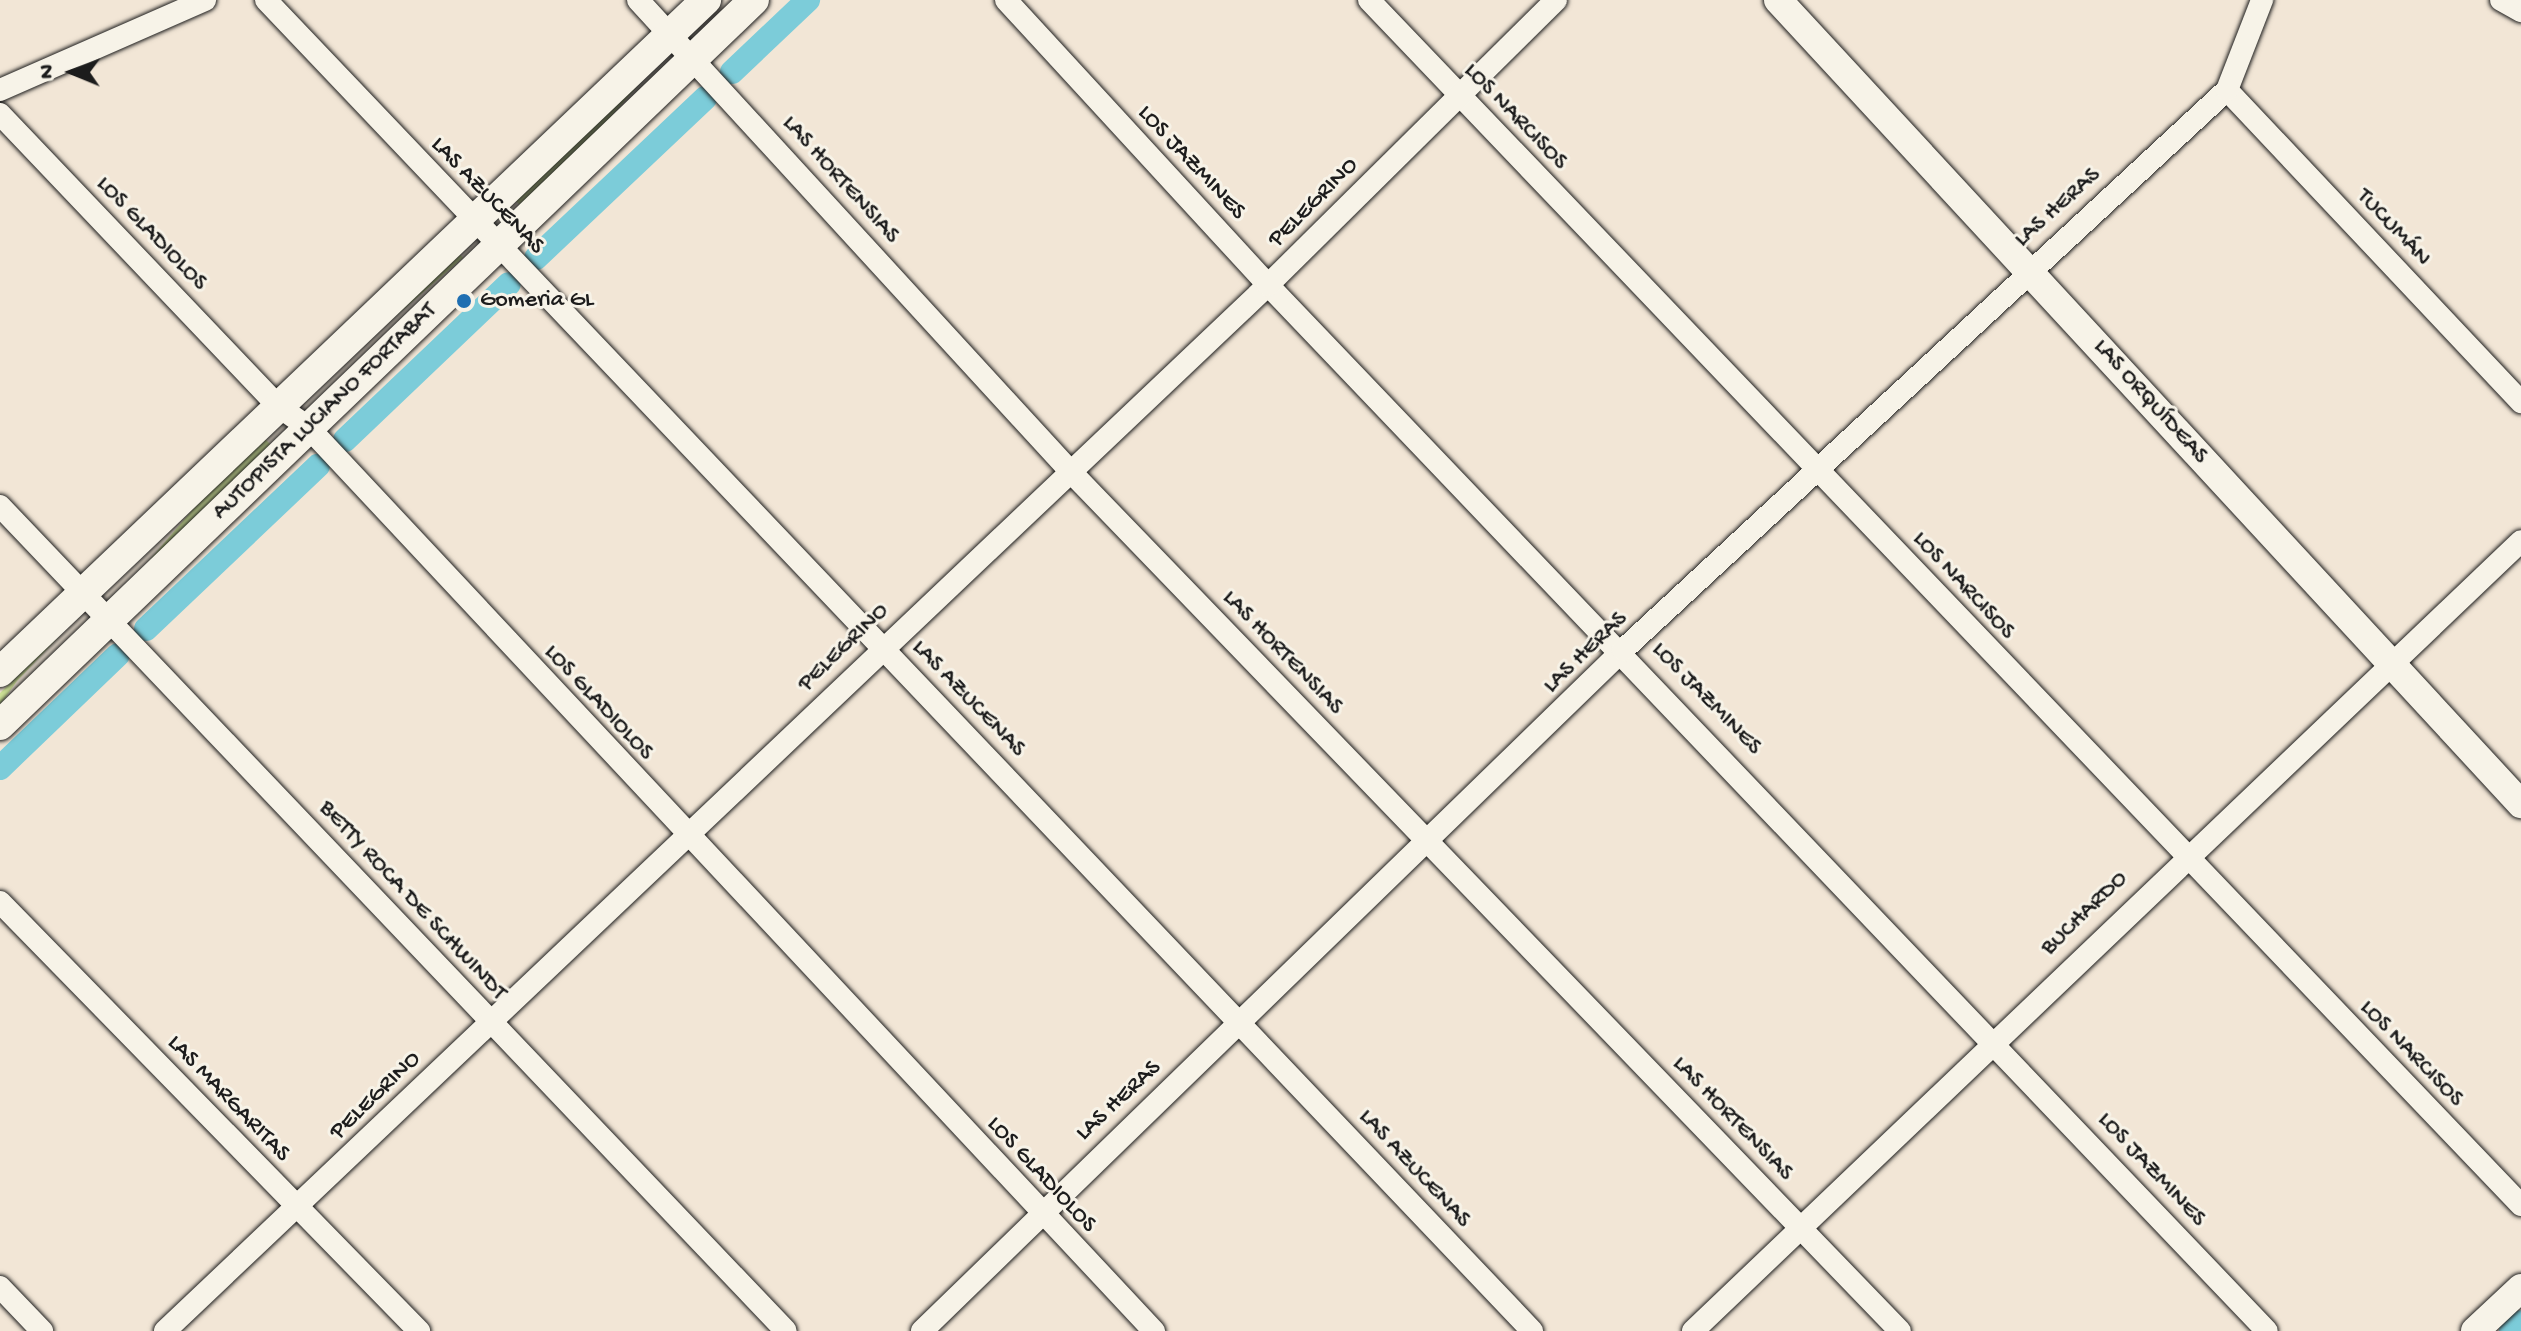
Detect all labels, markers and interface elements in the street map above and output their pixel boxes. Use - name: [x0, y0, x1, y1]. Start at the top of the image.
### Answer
- north arrow: [32, 32, 112, 112]
- street label: LOS NARCISOS: [1457, 57, 1573, 177]
- text: N: [35, 64, 61, 79]
- street label: LOS JAZMINES: [1130, 100, 1252, 226]
- street label: LAS HORTENSIAS: [775, 110, 905, 250]
- street label: LAS AZUCENAS: [424, 131, 550, 261]
- street label: PELEGRINO: [1263, 152, 1365, 254]
- street label: LAS HERAS: [2009, 162, 2107, 254]
- street label: LOS GLADIOLOS: [89, 171, 213, 297]
- street label: TUCUMÁN: [2350, 183, 2436, 273]
- place label: Gomeria GL: [480, 287, 594, 315]
- marker: Gomeria GL: [455, 292, 473, 310]
- street label: AUTOPISTA LUCIANO FORTABAT: [207, 297, 443, 527]
- street label: LAS ORQUÍDEAS: [2086, 334, 2214, 470]
- street label: LOS NARCISOS: [1905, 526, 2021, 646]
- street label: LAS HORTENSIAS: [1215, 585, 1349, 721]
- street label: PELEGRINO: [792, 598, 896, 698]
- street label: LAS HERAS: [1538, 606, 1634, 700]
- street label: LAS AZUCENAS: [905, 634, 1031, 764]
- street label: LOS JAZMINES: [1645, 636, 1767, 762]
- street label: LOS GLADIOLOS: [537, 639, 659, 767]
- street label: BETTY ROCA DE SCHWINDT: [312, 795, 512, 1007]
- street label: BUCHARDO: [2036, 866, 2134, 962]
- street label: LOS NARCISOS: [2353, 994, 2469, 1114]
- street label: LAS MARGARITAS: [160, 1030, 296, 1168]
- street label: PELEGRINO: [324, 1046, 428, 1146]
- street label: LAS HORTENSIAS: [1665, 1051, 1799, 1187]
- street label: LAS HERAS: [1070, 1054, 1168, 1148]
- street label: LAS AZUCENAS: [1352, 1104, 1476, 1234]
- street label: LOS JAZMINES: [2090, 1107, 2212, 1233]
- street label: LOS GLADIOLOS: [980, 1111, 1102, 1239]

